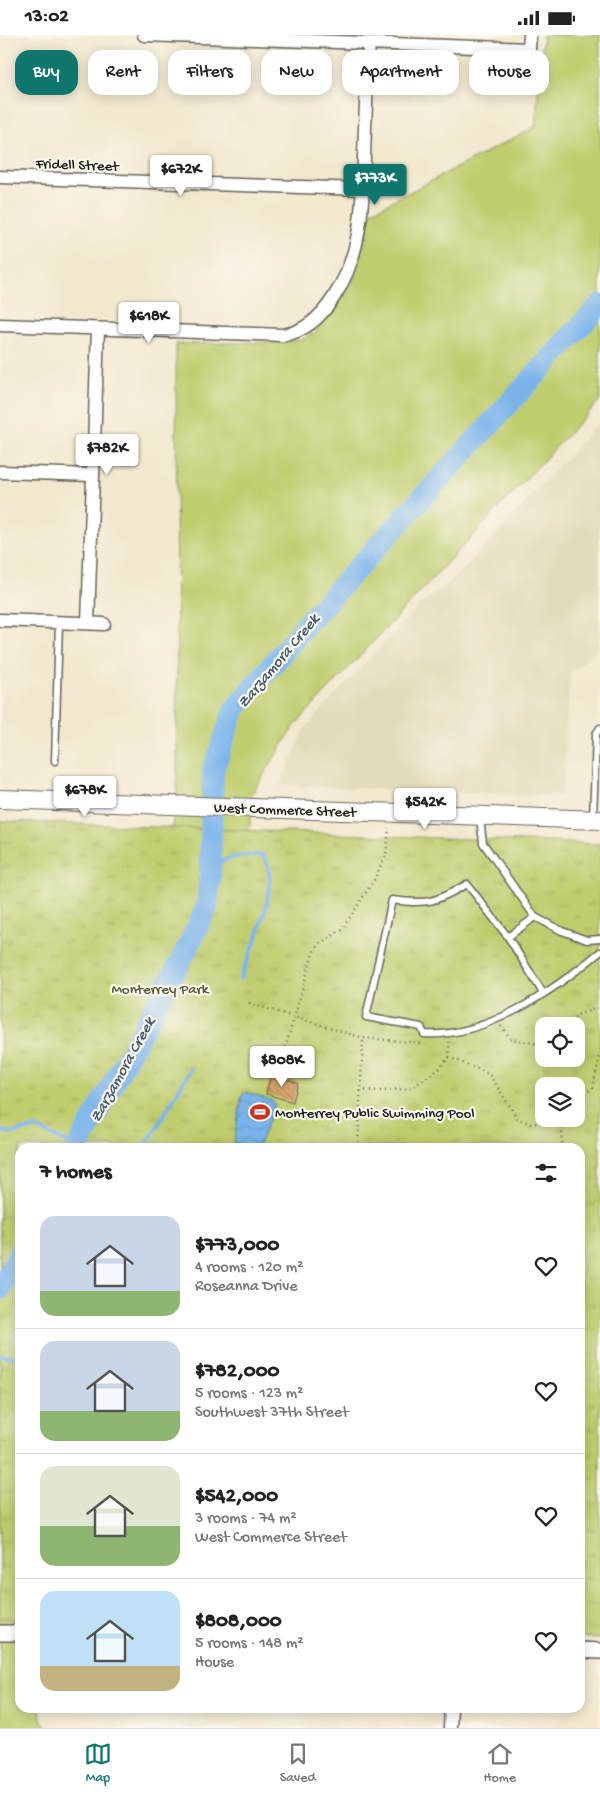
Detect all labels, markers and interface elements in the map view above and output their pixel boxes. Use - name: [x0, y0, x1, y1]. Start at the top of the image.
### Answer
- text: 13:02: [25, 6, 69, 29]
- chip: Buy: [15, 50, 78, 95]
- chip: Rent: [88, 50, 158, 95]
- chip: Filters: [168, 50, 251, 95]
- chip: New: [261, 50, 332, 95]
- chip: Apartment: [342, 50, 459, 95]
- chip: House: [469, 50, 549, 95]
- pin: $672K: [146, 155, 216, 197]
- street label: Fridell Street: [34, 156, 121, 177]
- text: $672K: [161, 161, 201, 180]
- pin: $773K: [340, 163, 410, 206]
- text: $773K: [355, 170, 395, 189]
- pin: $618K: [114, 301, 184, 344]
- text: $618K: [129, 308, 169, 327]
- pin: $782K: [72, 433, 142, 476]
- text: $782K: [87, 440, 127, 459]
- water label: Zarzamora Creek: [235, 610, 326, 713]
- pin: $678K: [50, 775, 120, 818]
- text: $678K: [64, 782, 106, 801]
- pin: $542K: [390, 787, 460, 830]
- text: $542K: [405, 794, 445, 813]
- street label: West Commerce Street: [213, 800, 358, 823]
- park label: Monterrey Park: [111, 981, 210, 999]
- water label: Zarzamora Creek: [87, 1013, 162, 1126]
- map controls: [535, 1017, 585, 1127]
- button: locate: [535, 1017, 585, 1067]
- pin: $808K: [247, 1045, 317, 1088]
- text: $808K: [261, 1052, 303, 1071]
- button: layers: [535, 1077, 585, 1127]
- sports icon: Monterrey Public Swimming Pool: [249, 1101, 271, 1123]
- place label: Monterrey Public Swimming Pool: [275, 1105, 475, 1123]
- icon: filters: [532, 1159, 560, 1187]
- text: 7 homes: [40, 1161, 112, 1186]
- text: $773,000: [195, 1234, 280, 1259]
- icon: home: [80, 1236, 140, 1296]
- icon: heart: [532, 1252, 560, 1280]
- text: 4 rooms · 120 m²: [195, 1259, 303, 1278]
- text: Roseanna Drive: [195, 1278, 297, 1297]
- text: $782,000: [195, 1360, 280, 1385]
- icon: home: [80, 1361, 140, 1421]
- icon: heart: [532, 1377, 560, 1405]
- text: 5 rooms · 123 m²: [195, 1385, 303, 1404]
- text: Southwest 37th Street: [195, 1404, 348, 1423]
- text: $542,000: [195, 1485, 278, 1510]
- icon: home: [80, 1486, 140, 1546]
- icon: heart: [532, 1502, 560, 1530]
- text: 3 rooms · 74 m²: [195, 1510, 297, 1529]
- text: West Commerce Street: [195, 1529, 347, 1548]
- text: $808,000: [195, 1610, 282, 1635]
- icon: home: [80, 1611, 140, 1671]
- icon: heart: [532, 1627, 560, 1655]
- text: 5 rooms · 148 m²: [195, 1635, 304, 1654]
- text: House: [195, 1654, 234, 1673]
- tab: Map: [84, 1740, 112, 1787]
- tab: Saved: [280, 1740, 316, 1787]
- tab: Home: [484, 1740, 516, 1787]

